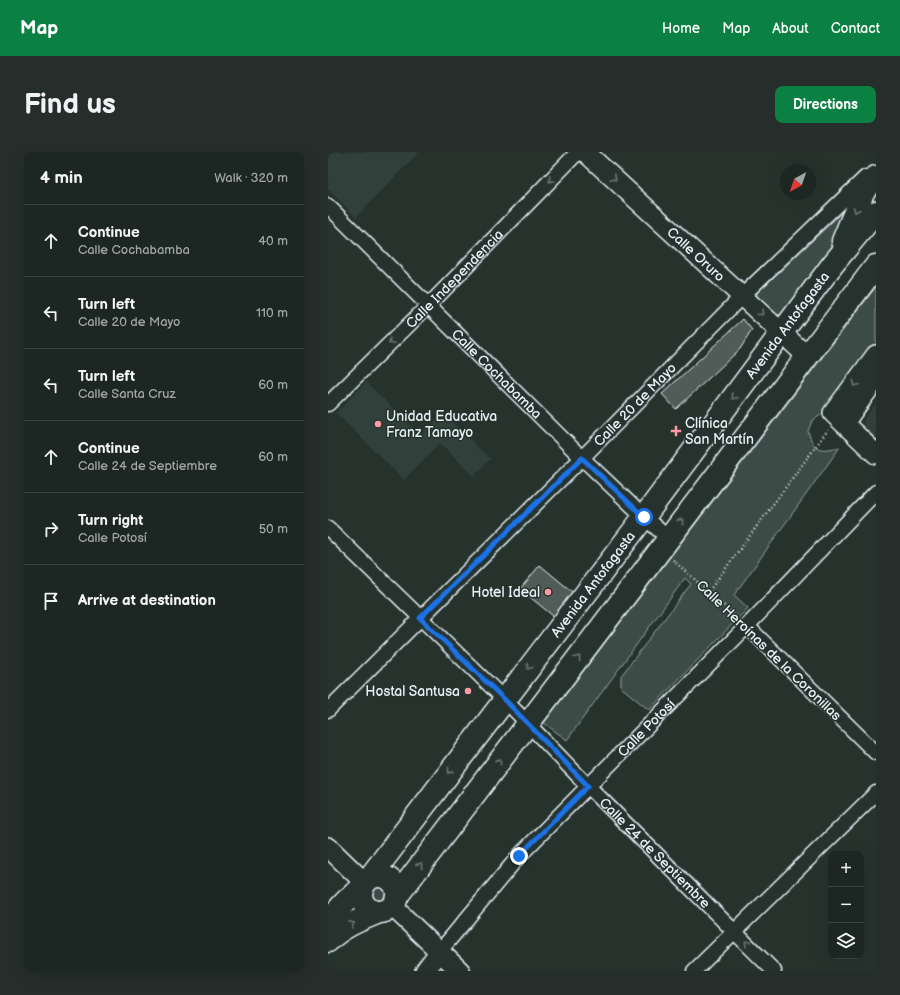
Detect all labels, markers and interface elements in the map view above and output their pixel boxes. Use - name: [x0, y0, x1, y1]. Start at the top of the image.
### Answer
- text: Map: [20, 17, 58, 40]
- text: Home: [662, 20, 700, 37]
- text: Map: [722, 20, 750, 37]
- text: About: [772, 20, 809, 37]
- text: Contact: [831, 20, 880, 37]
- button: Directions: [775, 86, 876, 123]
- text: Find us: [24, 88, 116, 121]
- north arrow: [780, 164, 816, 200]
- text: 4 min: [40, 168, 83, 188]
- text: Walk · 320 m: [214, 170, 288, 186]
- one-way arrow: [609, 174, 616, 181]
- one-way arrow: [548, 175, 556, 183]
- one-way arrow: [853, 205, 861, 213]
- text: Continue: [78, 223, 140, 242]
- street label: Calle Oruro: [663, 224, 728, 285]
- street label: Calle Independencia: [402, 226, 507, 332]
- icon: ahead: [40, 230, 62, 252]
- text: 40 m: [258, 233, 288, 249]
- text: Calle Cochabamba: [78, 242, 190, 258]
- street label: Avenida Antofagasta: [742, 269, 833, 382]
- text: Turn left: [78, 295, 135, 314]
- icon: left: [40, 302, 62, 324]
- text: 110 m: [256, 305, 288, 321]
- one-way arrow: [756, 309, 764, 316]
- text: Calle 20 de Mayo: [78, 314, 181, 330]
- street label: Calle Cochabamba: [448, 325, 545, 423]
- one-way arrow: [388, 337, 396, 345]
- street label: Calle 20 de Mayo: [590, 360, 680, 450]
- text: Turn left: [78, 367, 135, 386]
- icon: left: [40, 374, 62, 396]
- text: 60 m: [258, 377, 288, 393]
- one-way arrow: [853, 379, 860, 386]
- text: Calle Santa Cruz: [78, 386, 176, 402]
- one-way arrow: [732, 392, 739, 399]
- place label: Unidad Educativa Franz Tamayo: [386, 408, 497, 441]
- place label: Clínica San Martín: [685, 415, 754, 448]
- marker: Unidad Educativa Franz Tamayo: [373, 419, 383, 429]
- marker: Clínica San Martín: [670, 425, 682, 437]
- text: Continue: [78, 439, 140, 458]
- icon: ahead: [40, 446, 62, 468]
- text: 60 m: [258, 449, 288, 465]
- text: Calle 24 de Septiembre: [78, 458, 217, 474]
- route start: [635, 508, 653, 526]
- text: Turn right: [78, 511, 143, 530]
- icon: right: [40, 518, 62, 540]
- one-way arrow: [677, 518, 684, 525]
- text: 50 m: [259, 521, 288, 537]
- street label: Avenida Antofagasta: [548, 528, 639, 641]
- text: Calle Potosí: [78, 530, 147, 546]
- street label: Calle Heroínas de la Coronillas: [693, 577, 845, 724]
- place label: Hotel Ideal: [471, 584, 540, 601]
- marker: Hotel Ideal: [543, 587, 553, 597]
- icon: arrive: [40, 590, 62, 612]
- text: Arrive at destination: [78, 591, 216, 610]
- one-way arrow: [573, 655, 580, 662]
- one-way arrow: [526, 663, 533, 670]
- place label: Hostal Santusa: [365, 683, 460, 700]
- marker: Hostal Santusa: [463, 686, 473, 696]
- street label: Calle Potosí: [614, 695, 679, 761]
- one-way arrow: [494, 759, 501, 766]
- one-way arrow: [447, 767, 455, 774]
- street label: Calle 24 de Septiembre: [596, 794, 714, 912]
- route end: [510, 847, 528, 865]
- map controls: [828, 851, 864, 959]
- button: +: [828, 851, 864, 887]
- one-way arrow: [415, 862, 422, 869]
- button: −: [828, 887, 864, 923]
- one-way arrow: [347, 921, 355, 928]
- button: layers: [828, 923, 864, 959]
- one-way arrow: [744, 940, 752, 948]

